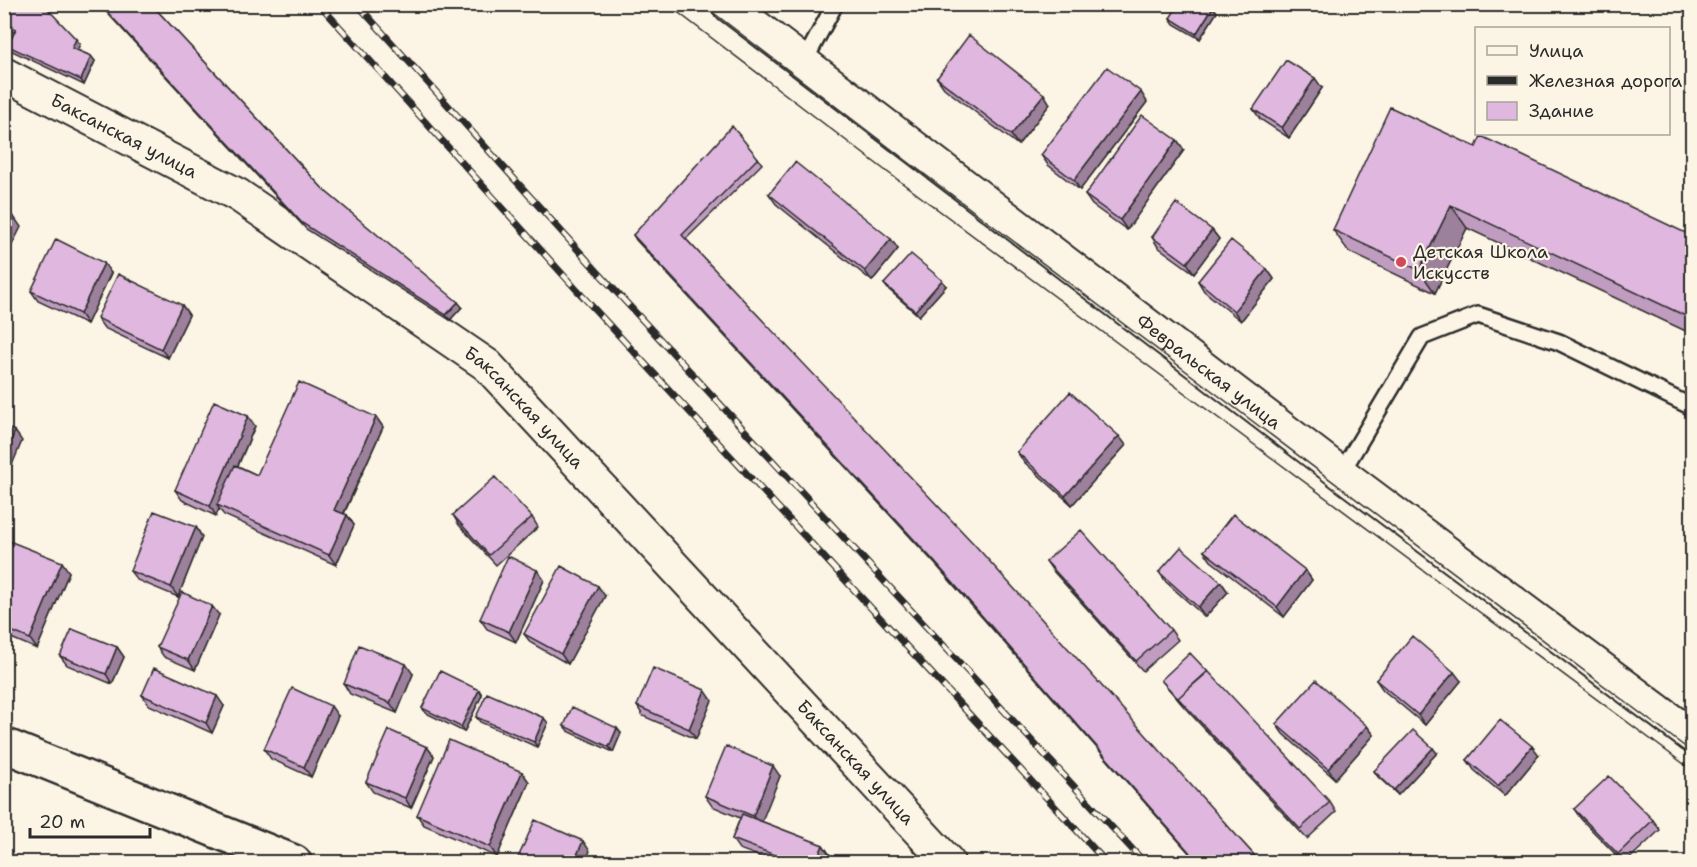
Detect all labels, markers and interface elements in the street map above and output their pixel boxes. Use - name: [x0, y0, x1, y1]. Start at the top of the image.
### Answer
- legend: [1475, 27, 1670, 135]
- text: Улица: [1529, 39, 1583, 63]
- text: Железная дорога: [1529, 69, 1682, 93]
- street label: Баксанская улица: [46, 88, 201, 184]
- text: Здание: [1529, 99, 1594, 123]
- place label: Детская Школа Искусств: [1413, 240, 1548, 285]
- marker: Детская Школа Искусств: [1394, 255, 1408, 269]
- street label: Февральская улица: [1131, 309, 1286, 435]
- street label: Баксанская улица: [460, 341, 589, 474]
- street label: Баксанская улица: [792, 695, 920, 830]
- scale bar: [30, 801, 150, 839]
- text: 20 m: [39, 810, 85, 834]

